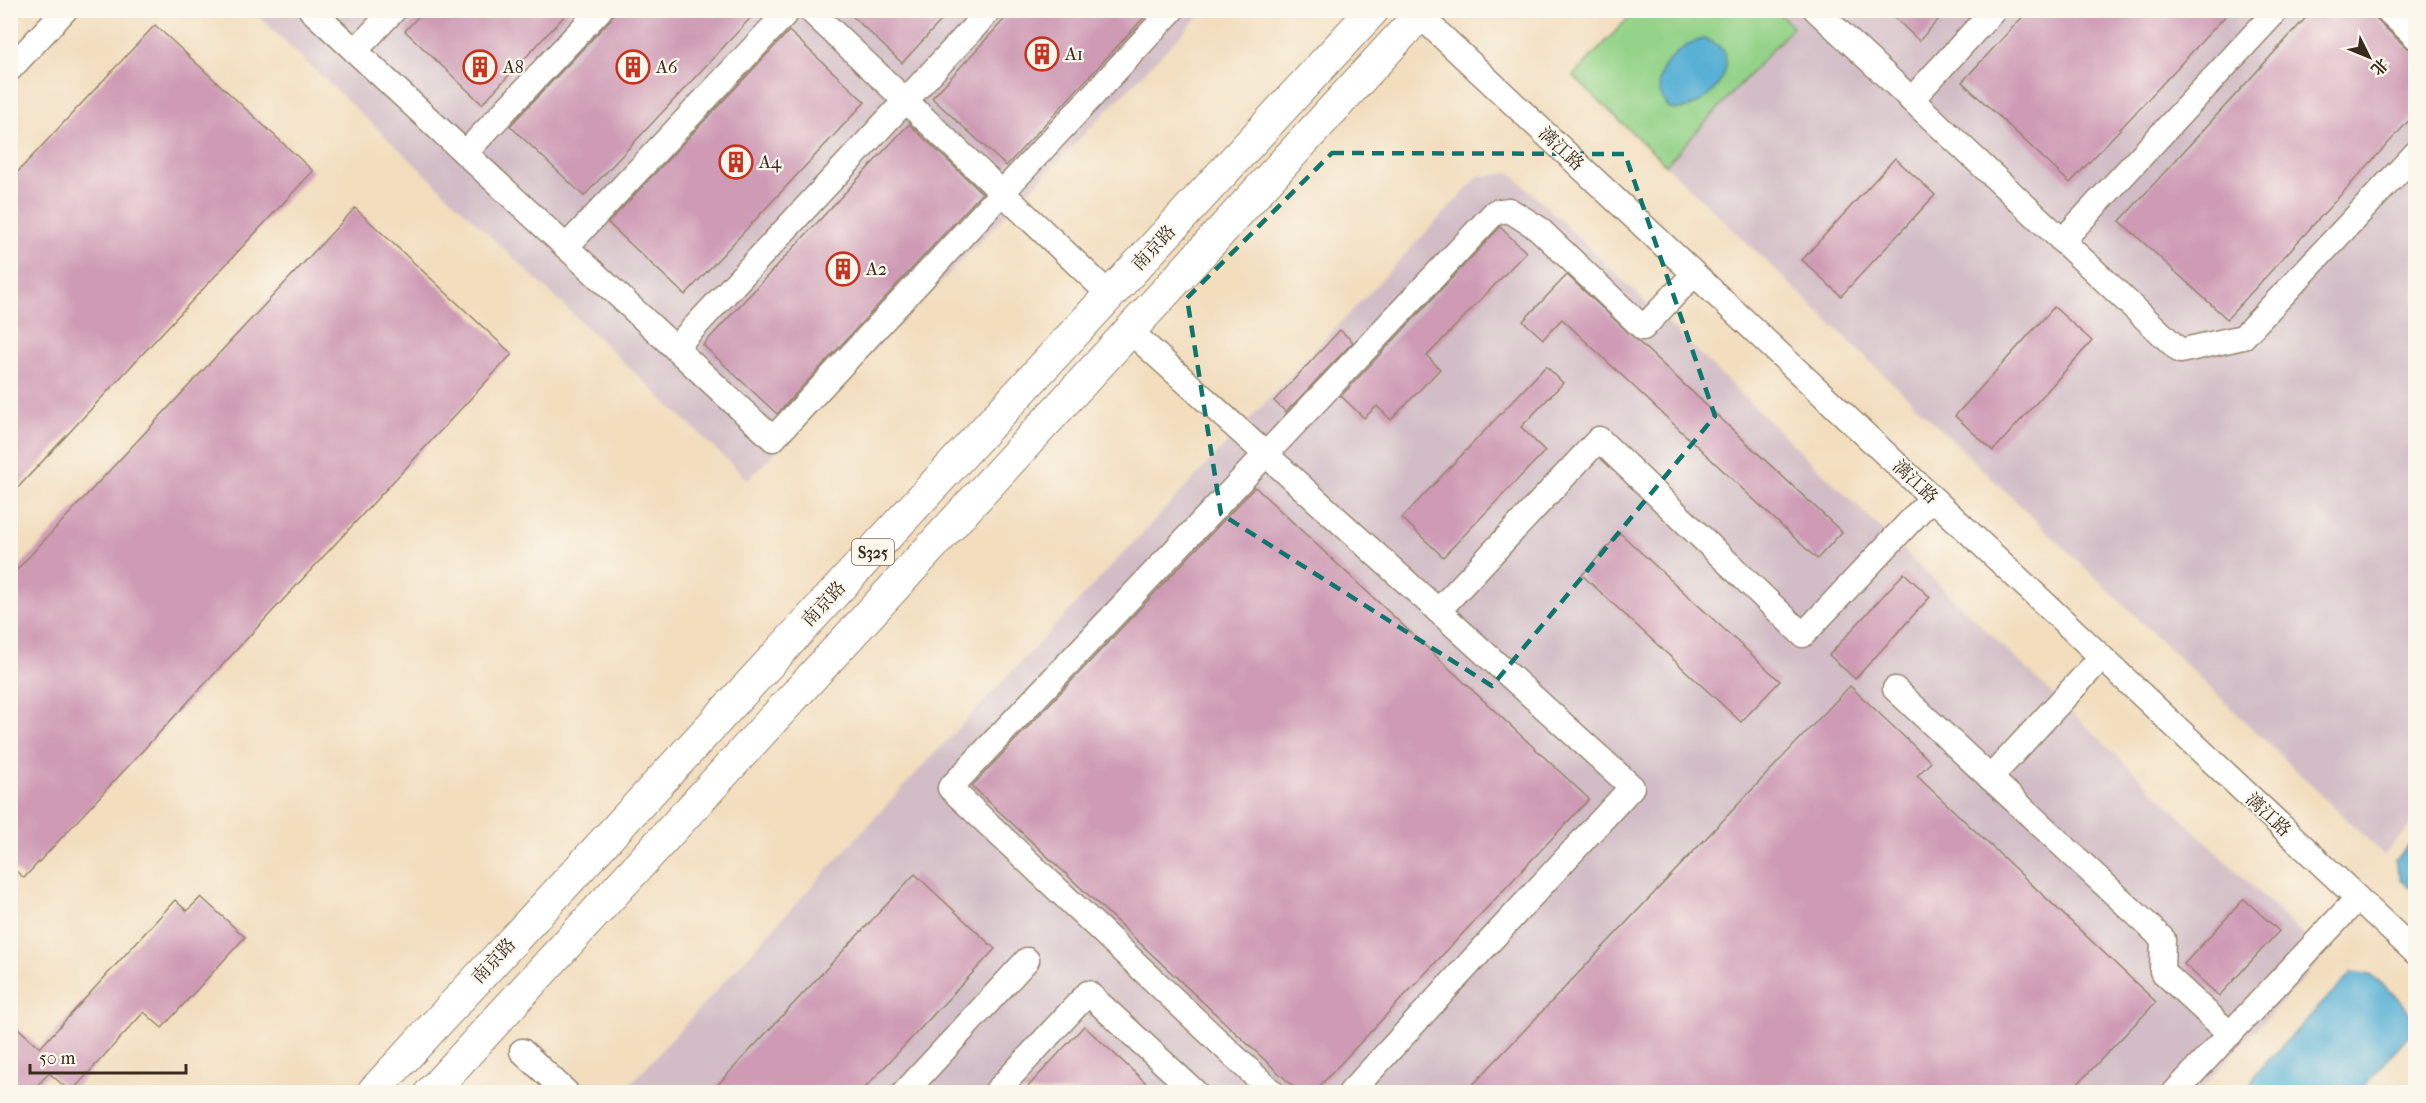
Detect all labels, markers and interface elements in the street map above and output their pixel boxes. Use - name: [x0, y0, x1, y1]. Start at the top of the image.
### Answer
- north arrow: [2339, 27, 2399, 87]
- building icon: A1: [1024, 36, 1060, 72]
- place label: A1: [1064, 44, 1083, 65]
- building icon: A8: [462, 49, 498, 85]
- building icon: A6: [615, 49, 651, 85]
- text: 北: [2367, 55, 2392, 79]
- place label: A8: [502, 57, 524, 78]
- place label: A6: [655, 57, 678, 78]
- street label: 漓江路: [1534, 123, 1588, 175]
- building icon: A4: [718, 144, 754, 180]
- place label: A4: [758, 152, 782, 173]
- street label: 南京路: [1128, 221, 1180, 275]
- building icon: A2: [825, 251, 861, 287]
- place label: A2: [865, 259, 887, 280]
- street label: 漓江路: [1888, 456, 1942, 508]
- road number: S325: [852, 539, 894, 565]
- street label: 南京路: [798, 577, 850, 631]
- street label: 漓江路: [2241, 789, 2295, 841]
- street label: 南京路: [468, 934, 520, 988]
- scale bar: [30, 1037, 186, 1075]
- text: 50 m: [39, 1048, 76, 1069]

